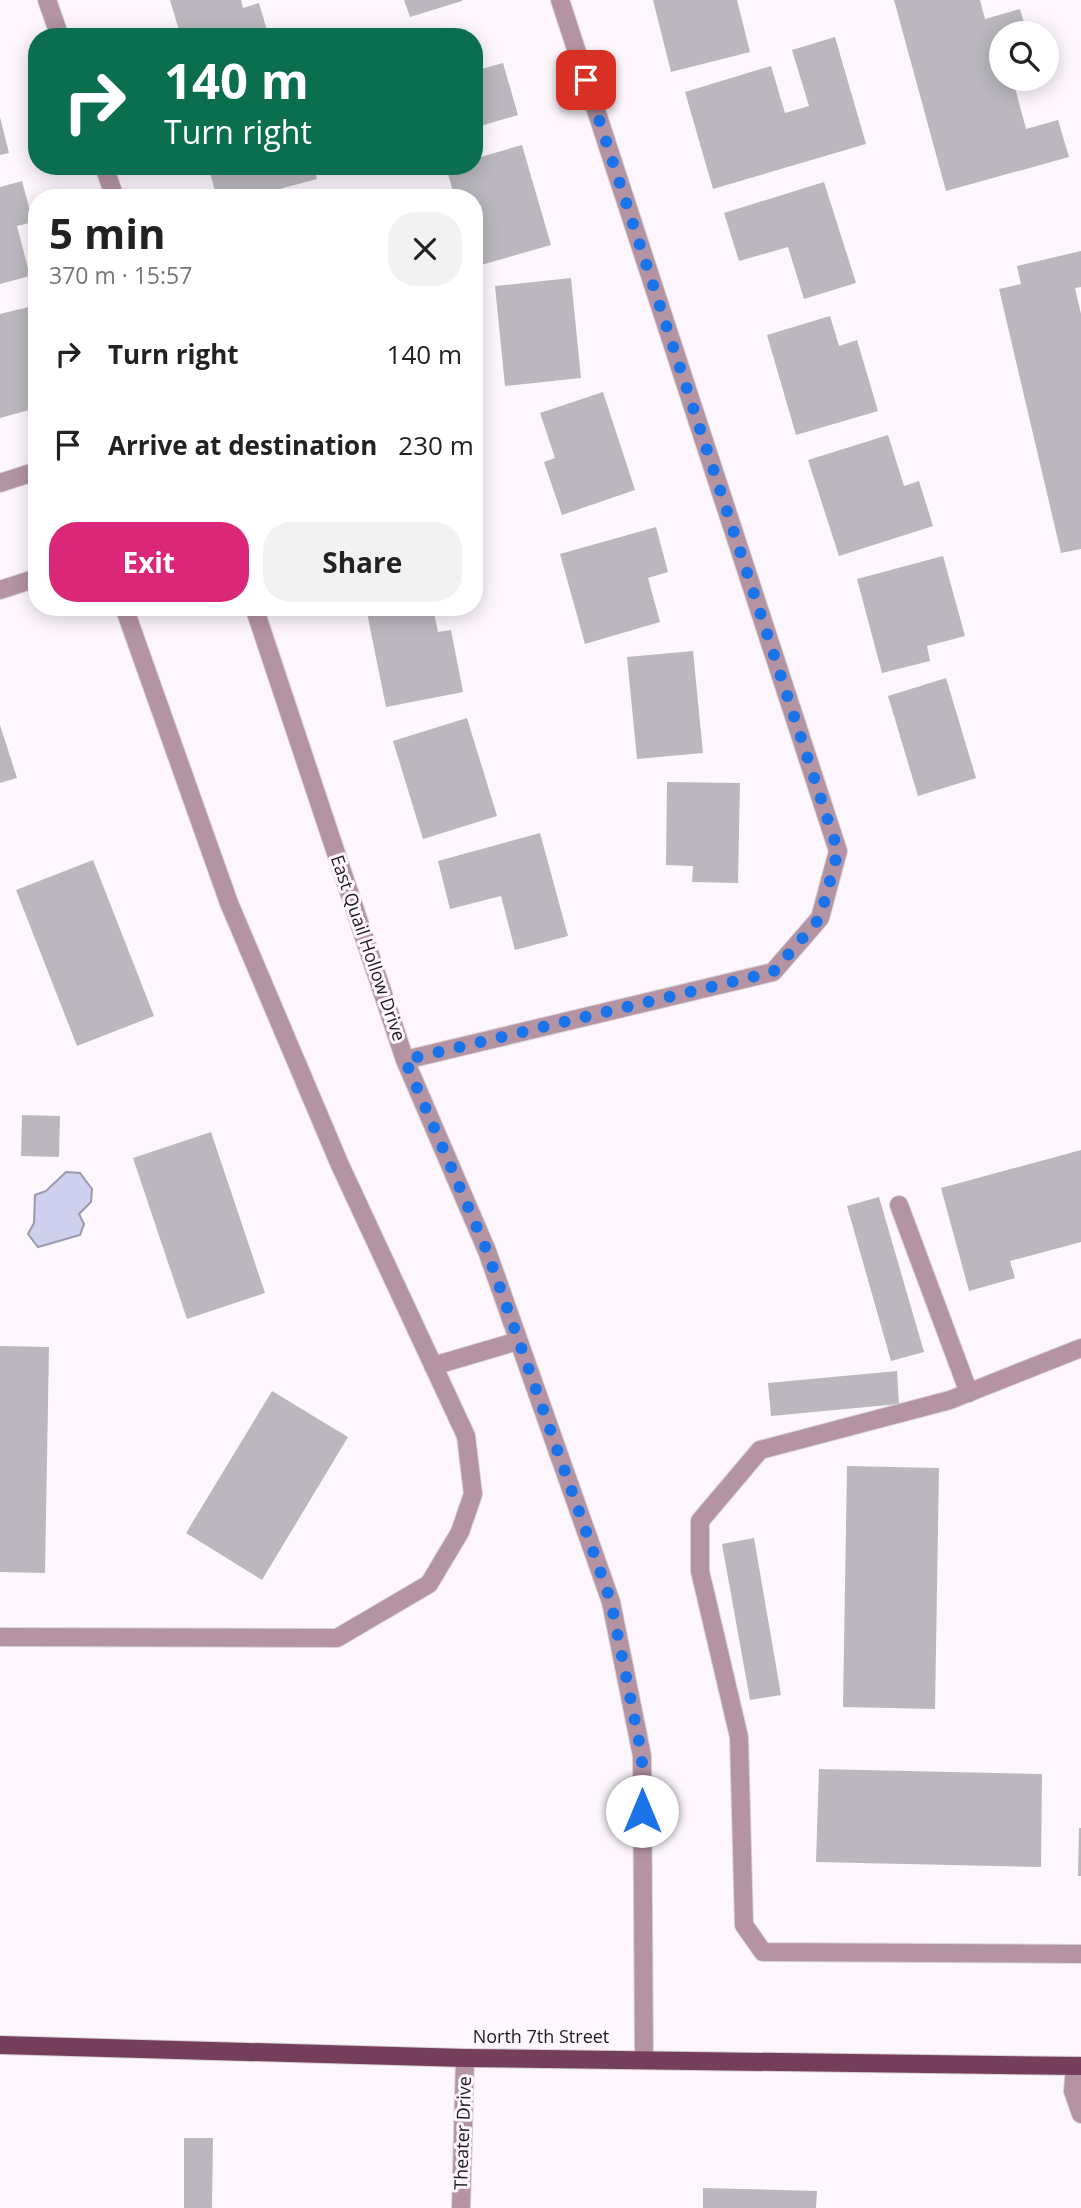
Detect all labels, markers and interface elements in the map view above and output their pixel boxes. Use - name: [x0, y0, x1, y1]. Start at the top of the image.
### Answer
- map controls: [989, 21, 1059, 91]
- button: search: [989, 21, 1059, 91]
- text: 140 m: [164, 47, 309, 113]
- pin: [556, 50, 616, 110]
- icon: right: [49, 56, 140, 147]
- icon: arrive: [567, 61, 605, 99]
- text: Turn right: [164, 110, 312, 153]
- text: 5 min: [49, 204, 166, 261]
- button: close: [388, 212, 462, 286]
- text: 370 m · 15:57: [49, 259, 192, 291]
- icon: right: [49, 335, 87, 373]
- text: Turn right: [108, 336, 239, 372]
- text: 140 m: [387, 336, 462, 372]
- icon: arrive: [49, 426, 87, 464]
- text: Arrive at destination: [108, 427, 377, 463]
- text: 230 m: [398, 427, 474, 463]
- button: Exit: [49, 522, 249, 602]
- button: Share: [263, 522, 462, 602]
- street label: East Quail Hollow Drive: [326, 851, 412, 1044]
- position arrow: [605, 1774, 679, 1848]
- street label: North 7th Street: [473, 2024, 609, 2048]
- street label: Theater Drive: [448, 2076, 476, 2190]

